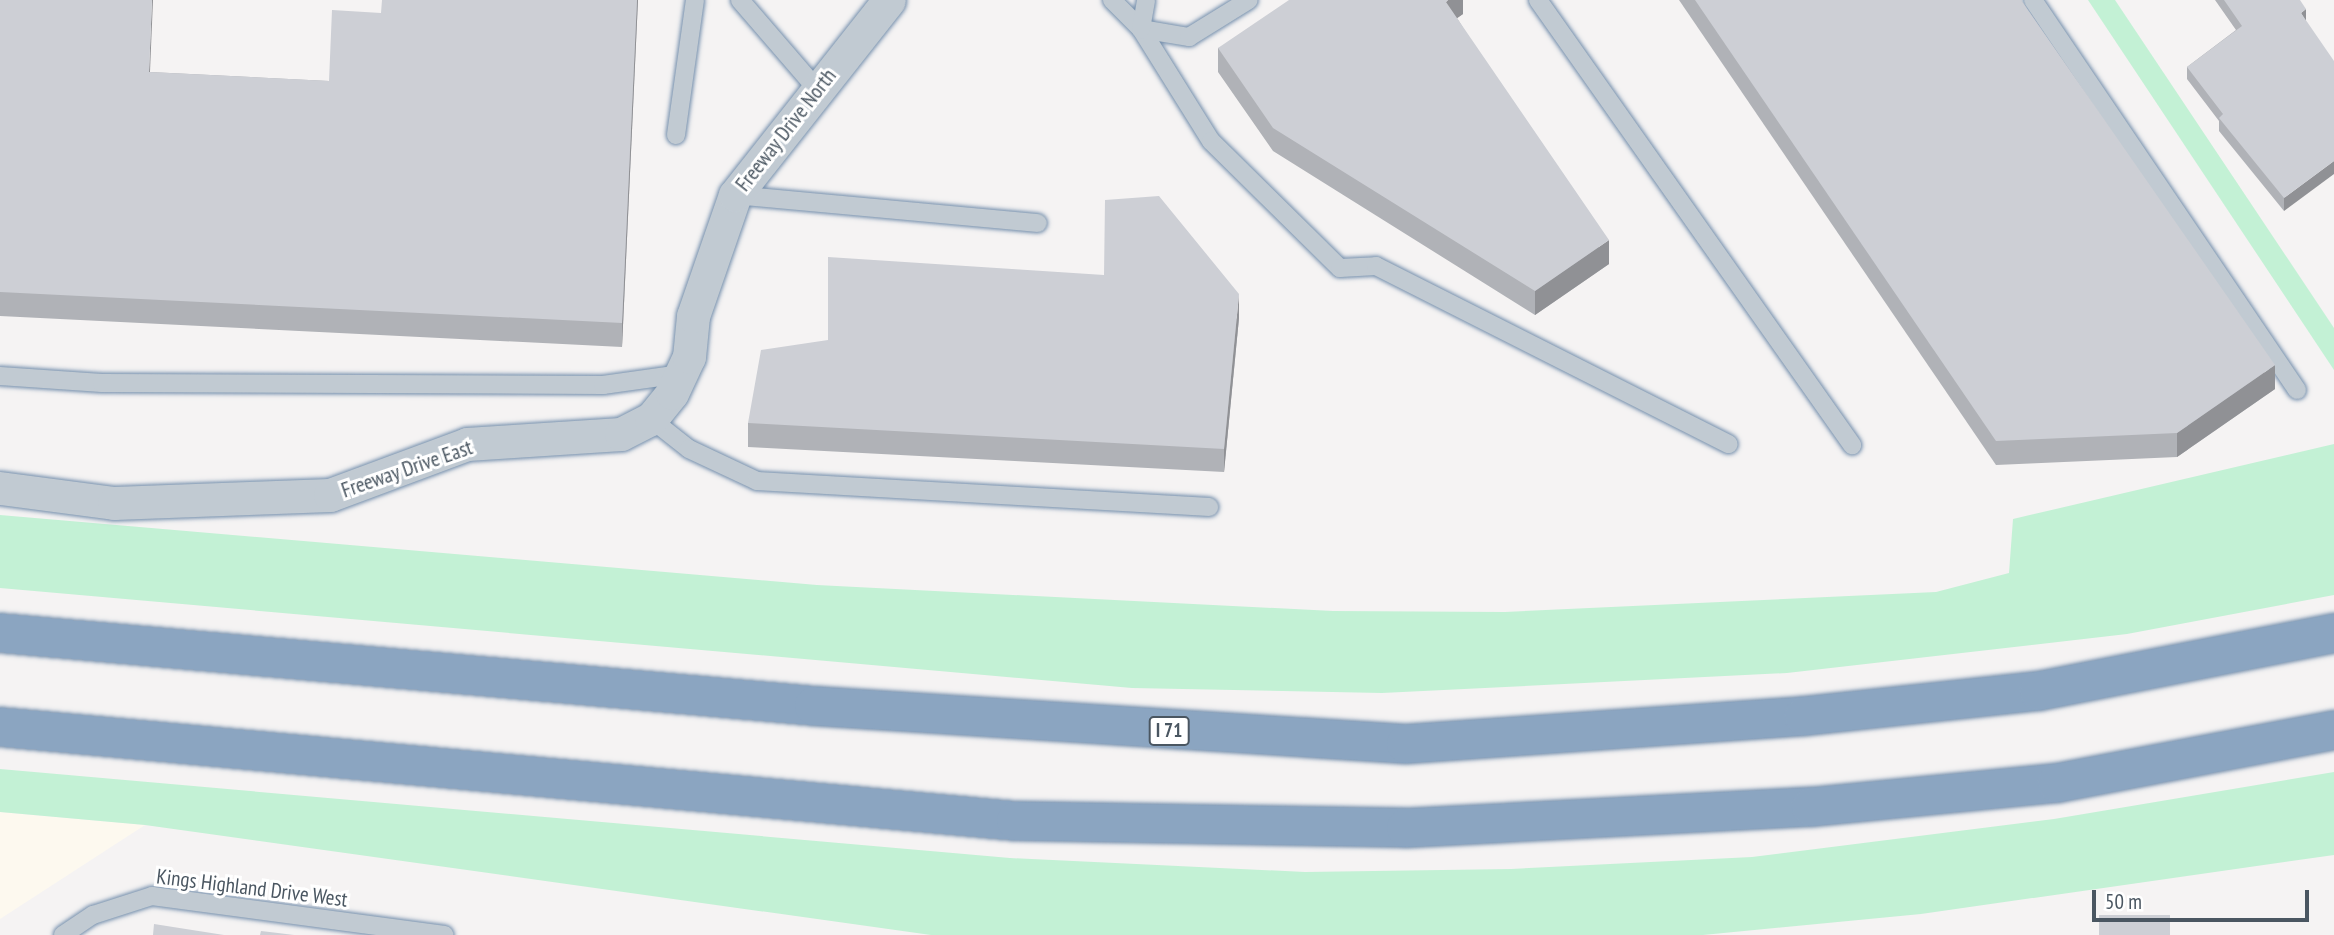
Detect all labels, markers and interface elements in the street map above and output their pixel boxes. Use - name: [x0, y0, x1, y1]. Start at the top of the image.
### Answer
- street label: Freeway Drive North: [730, 64, 842, 196]
- street label: Freeway Drive East: [338, 435, 476, 503]
- road number: I 71: [1148, 716, 1190, 746]
- street label: Kings Highland Drive West: [155, 864, 349, 912]
- scale bar: [2096, 876, 2313, 920]
- text: 50 m: [2105, 888, 2142, 915]

